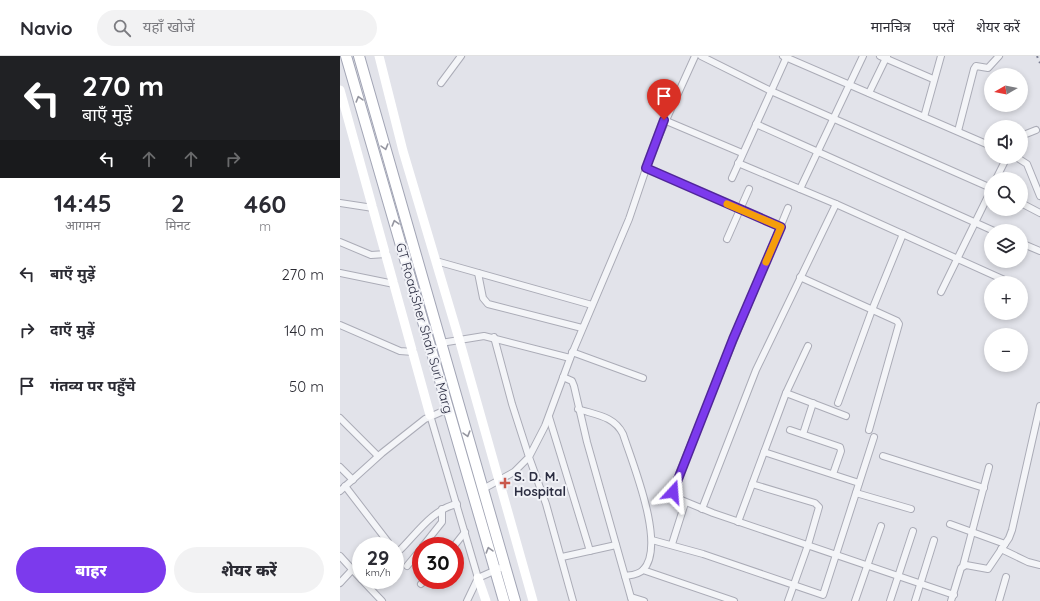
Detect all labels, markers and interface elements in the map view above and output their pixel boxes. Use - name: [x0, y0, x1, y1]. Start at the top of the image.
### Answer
- search box: [97, 10, 377, 46]
- text: Navio: [20, 16, 73, 40]
- icon: search: [111, 17, 133, 39]
- text: यहाँ खोजें: [143, 17, 195, 36]
- text: मानचित्र: [871, 18, 911, 36]
- text: परतें: [933, 18, 954, 36]
- text: शेयर करें: [976, 18, 1020, 36]
- text: 270 m: [82, 68, 164, 103]
- north arrow: [984, 68, 1028, 112]
- map controls: [984, 68, 1028, 372]
- icon: left: [16, 72, 68, 124]
- pin: [647, 79, 681, 120]
- icon: arrive: [653, 85, 675, 107]
- one-way arrow: [355, 95, 364, 102]
- text: बाएँ मुड़ें: [82, 103, 132, 126]
- button: sound: [984, 120, 1028, 164]
- one-way arrow: [380, 144, 389, 151]
- icon: left: [96, 148, 118, 170]
- icon: ahead: [138, 148, 160, 170]
- icon: ahead: [180, 148, 202, 170]
- icon: right: [222, 148, 244, 170]
- button: search: [984, 172, 1028, 216]
- text: 14:45: [54, 188, 112, 218]
- text: 2: [171, 188, 185, 218]
- text: 460: [244, 189, 286, 219]
- text: आगमन: [65, 217, 101, 233]
- text: मिनट: [165, 217, 190, 233]
- text: m: [259, 218, 271, 234]
- one-way arrow: [391, 220, 400, 227]
- button: layers: [984, 224, 1028, 268]
- street label: GT Road;Sher Shah Suri Marg: [393, 241, 457, 415]
- icon: left: [16, 263, 38, 285]
- text: बाएँ मुड़ें: [50, 264, 95, 283]
- text: 270 m: [282, 265, 324, 284]
- button: +: [984, 276, 1028, 320]
- icon: right: [16, 319, 38, 341]
- text: दाएँ मुड़ें: [50, 320, 94, 339]
- text: 140 m: [284, 321, 324, 340]
- button: −: [984, 328, 1028, 372]
- icon: arrive: [16, 375, 38, 397]
- text: गंतव्य पर पहुँचे: [50, 376, 136, 395]
- text: 50 m: [289, 377, 324, 396]
- one-way arrow: [462, 430, 471, 437]
- place label: S. D. M. Hospital: [514, 468, 566, 499]
- position arrow: [652, 471, 694, 513]
- marker: S. D. M. Hospital: [499, 477, 511, 489]
- speed limit sign: 30: [412, 537, 464, 589]
- text: 29: [367, 545, 389, 570]
- button: बाहर: [16, 547, 166, 593]
- button: शेयर करें: [174, 547, 324, 593]
- one-way arrow: [485, 547, 494, 554]
- text: km/h: [365, 566, 391, 579]

